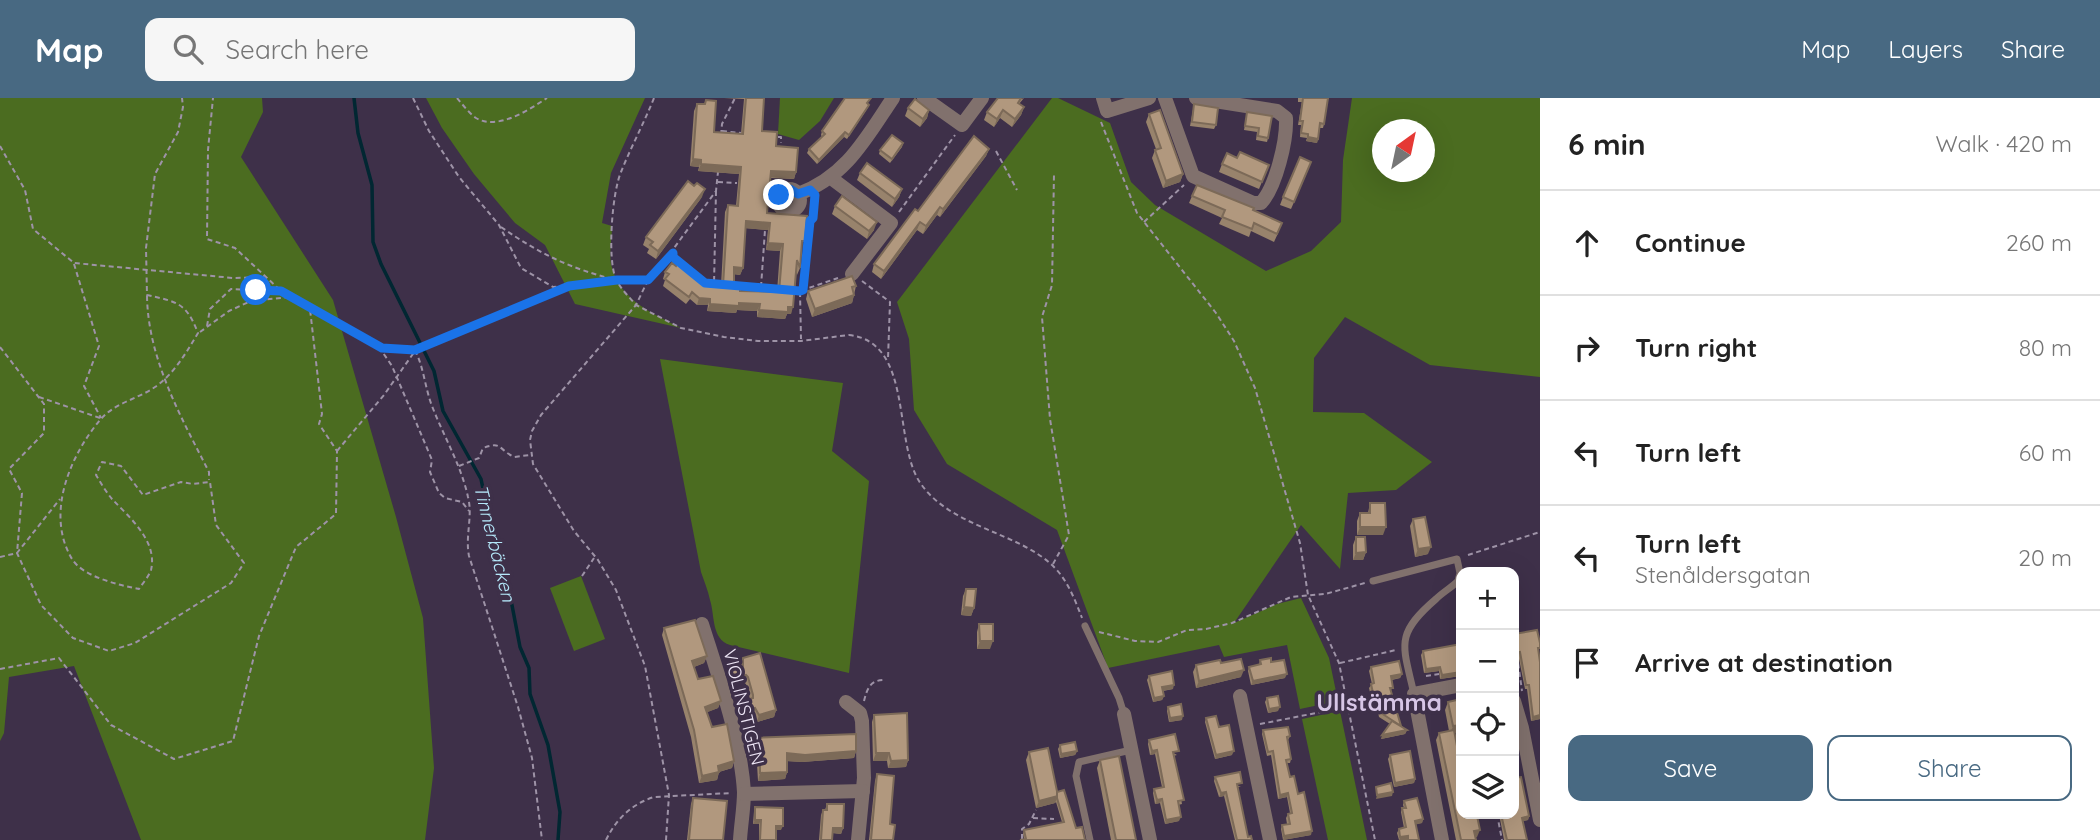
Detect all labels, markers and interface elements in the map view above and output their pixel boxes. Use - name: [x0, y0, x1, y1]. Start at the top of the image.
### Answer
- search box: [145, 18, 635, 81]
- text: Map: [35, 29, 103, 70]
- icon: search: [169, 30, 207, 68]
- text: Search here: [225, 33, 369, 66]
- text: Map: [1801, 34, 1850, 64]
- text: Layers: [1888, 34, 1963, 64]
- text: Share: [2001, 34, 2065, 64]
- north arrow: [1372, 119, 1435, 182]
- text: 6 min: [1568, 125, 1646, 163]
- text: Walk · 420 m: [1936, 129, 2072, 158]
- route end: [763, 179, 794, 210]
- icon: ahead: [1568, 224, 1606, 262]
- text: Continue: [1635, 226, 1746, 259]
- text: 260 m: [2006, 228, 2072, 257]
- route start: [240, 274, 271, 305]
- icon: right: [1568, 329, 1606, 367]
- text: Turn right: [1635, 331, 1757, 364]
- text: 80 m: [2019, 333, 2072, 362]
- icon: left: [1568, 434, 1606, 472]
- text: Turn left: [1635, 436, 1742, 469]
- text: 60 m: [2019, 438, 2072, 467]
- water label: Tinnerbäcken: [469, 482, 521, 605]
- text: Turn left: [1635, 527, 1742, 560]
- icon: left: [1568, 539, 1606, 577]
- text: 20 m: [2018, 543, 2072, 572]
- text: Stenåldersgatan: [1635, 560, 1811, 589]
- map controls: [1456, 567, 1519, 819]
- button: +: [1456, 567, 1519, 630]
- button: −: [1456, 630, 1519, 693]
- icon: arrive: [1568, 644, 1606, 682]
- text: Arrive at destination: [1635, 646, 1893, 679]
- street label: VIOLINSTIGEN: [718, 647, 770, 767]
- district label: Ullstämma: [1316, 687, 1442, 717]
- button: locate: [1456, 693, 1519, 756]
- button: Save: [1568, 735, 1813, 801]
- button: Share: [1827, 735, 2072, 801]
- button: layers: [1456, 756, 1519, 819]

